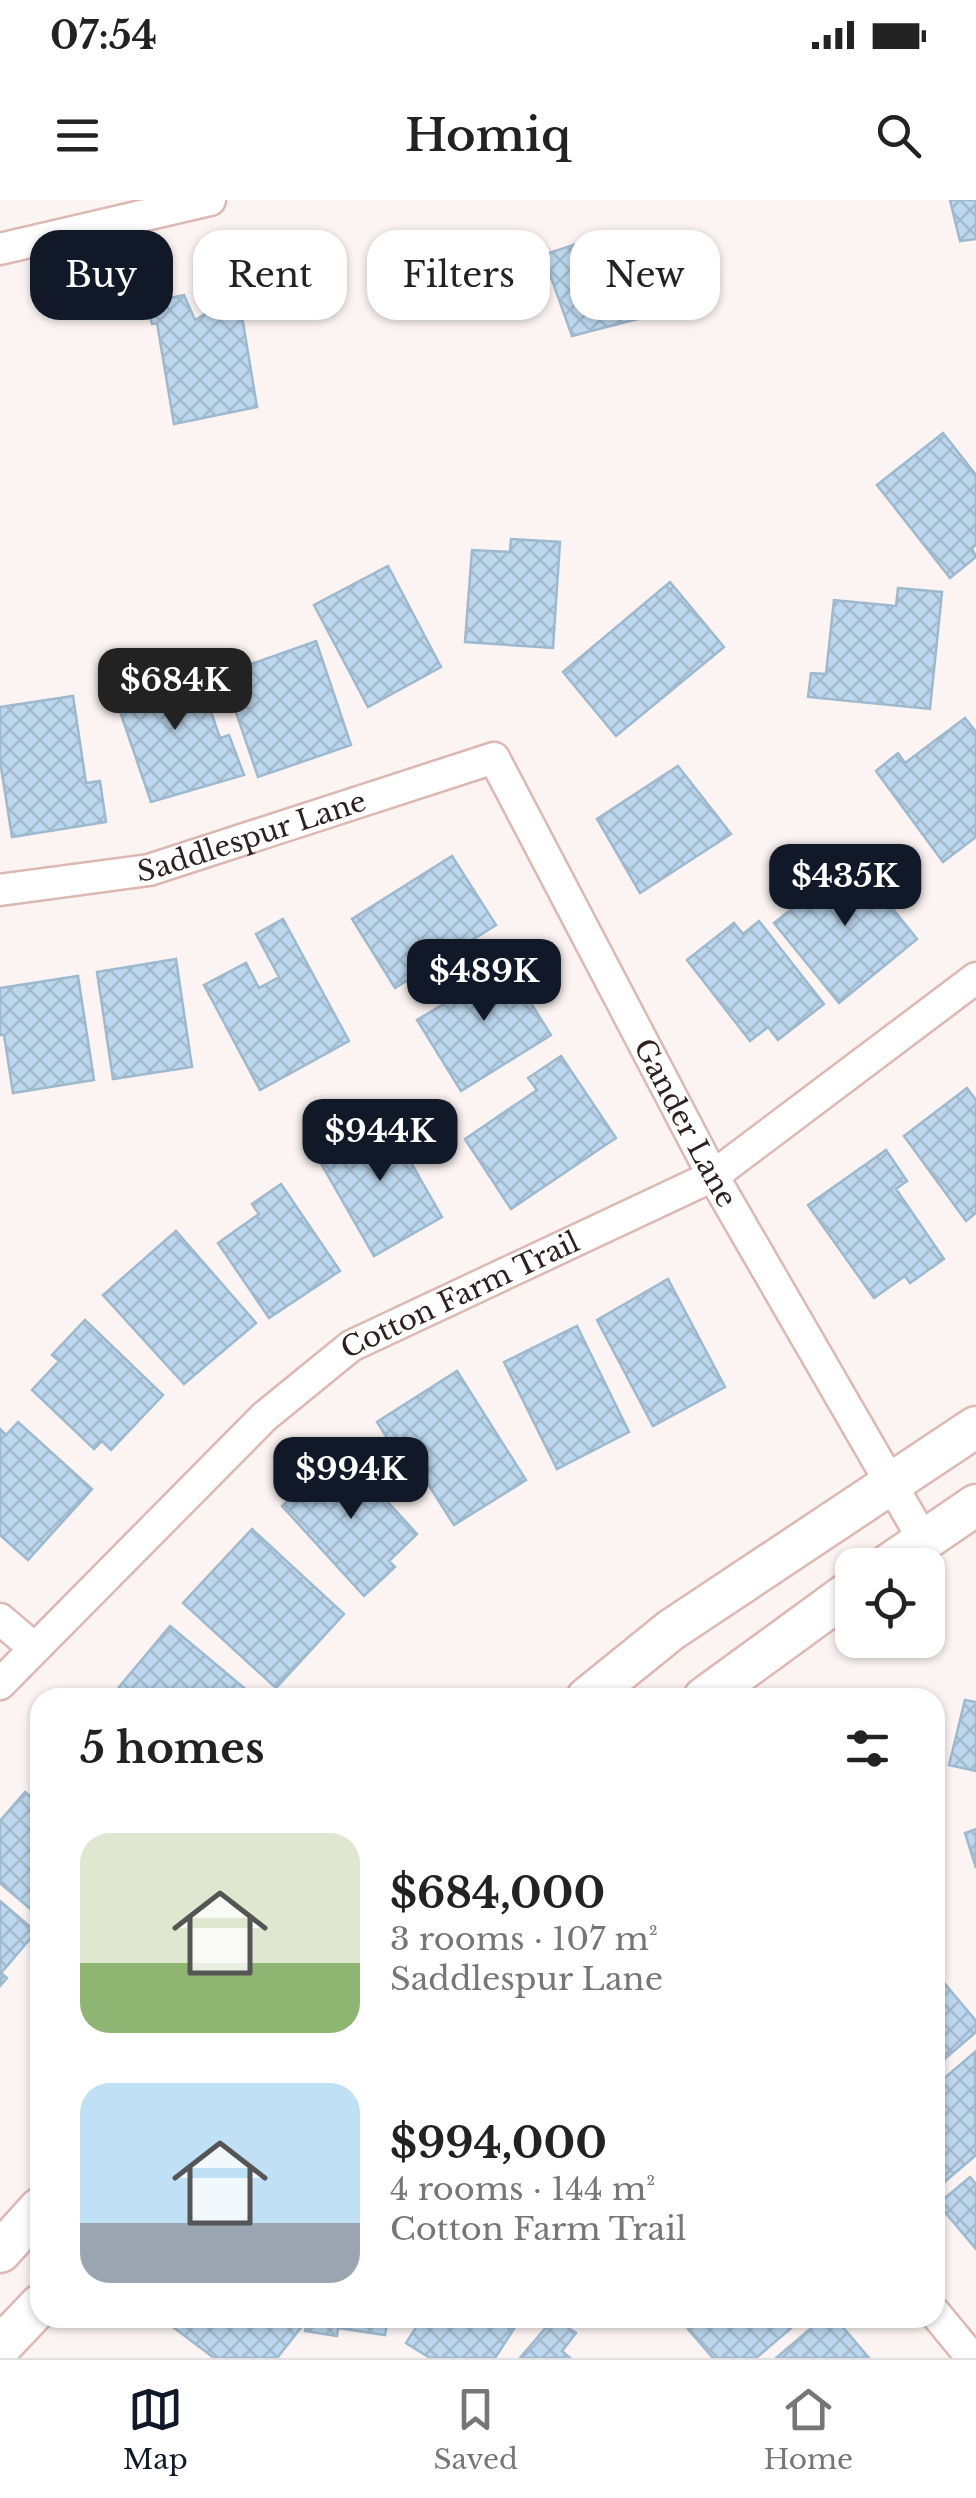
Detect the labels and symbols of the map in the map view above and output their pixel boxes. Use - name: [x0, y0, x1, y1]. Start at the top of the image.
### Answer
- pin: $684K: [105, 648, 245, 733]
- street label: Saddlespur Lane: [135, 784, 371, 889]
- pin: $435K: [775, 844, 915, 929]
- pin: $489K: [414, 939, 554, 1024]
- street label: Gander Lane: [626, 1033, 744, 1214]
- pin: $944K: [310, 1099, 450, 1184]
- street label: Cotton Farm Trail: [335, 1224, 585, 1366]
- pin: $994K: [281, 1437, 421, 1522]

